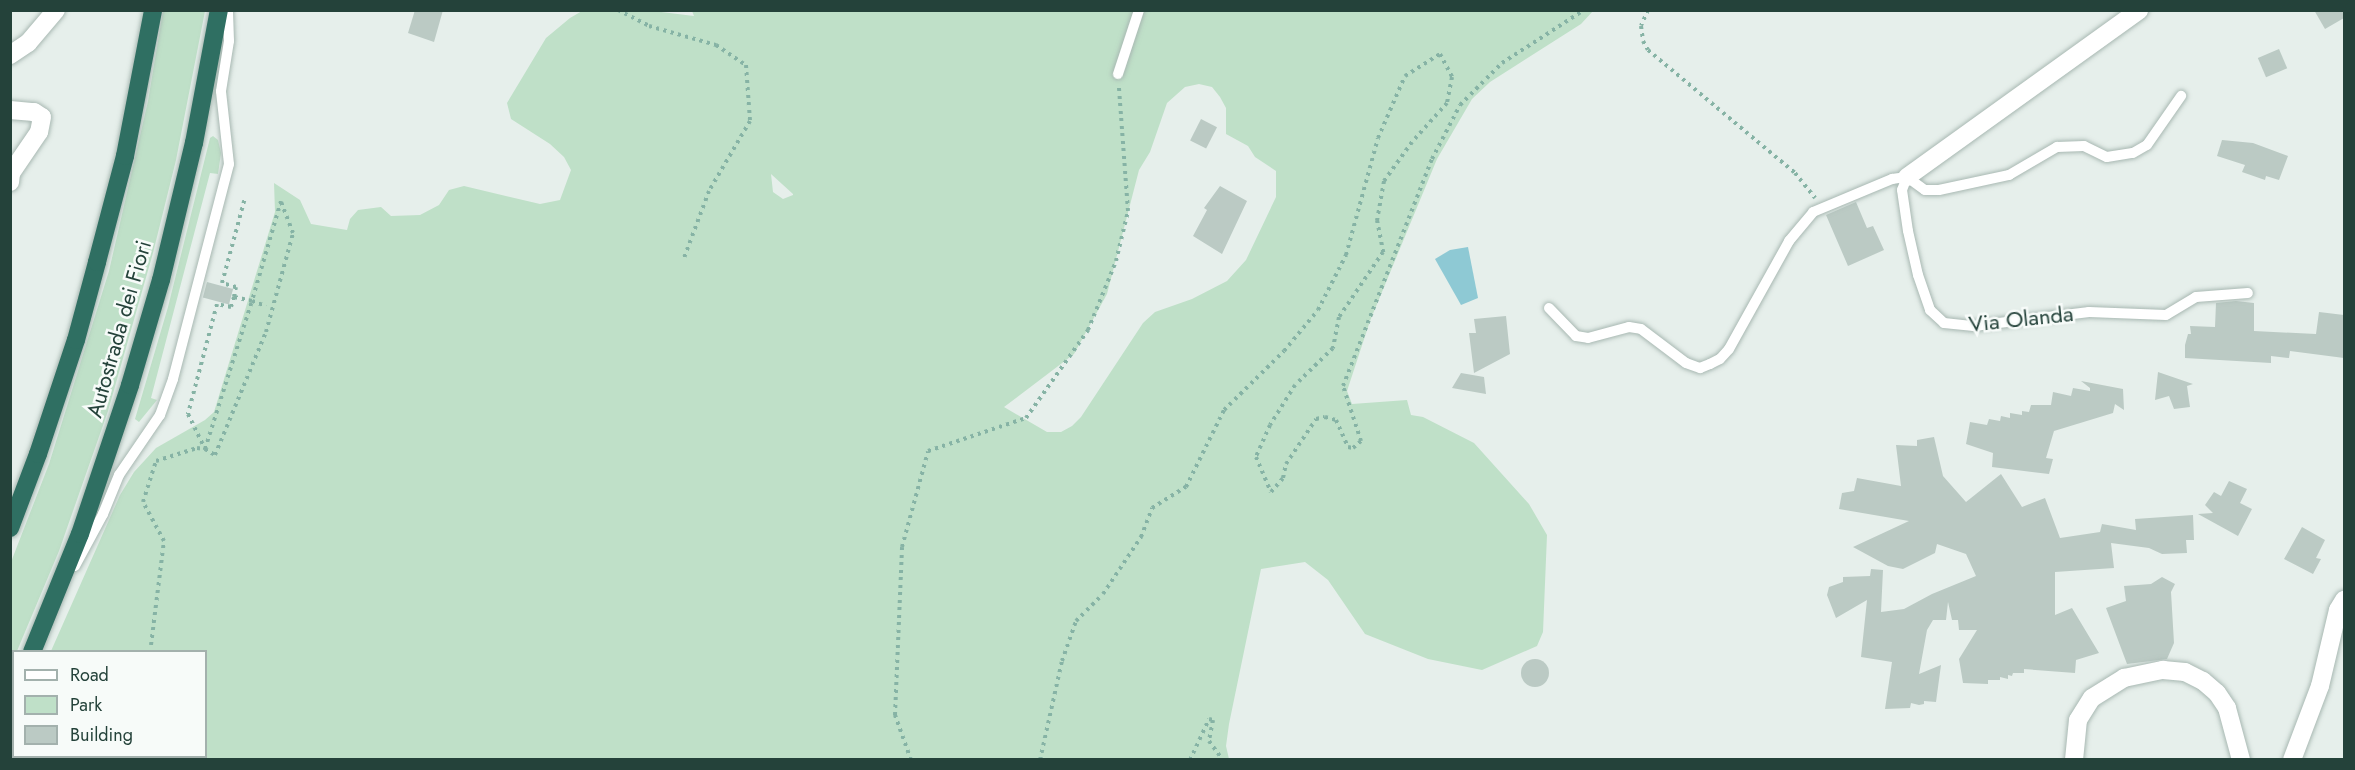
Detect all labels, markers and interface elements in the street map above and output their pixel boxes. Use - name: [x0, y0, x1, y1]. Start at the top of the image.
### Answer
- street label: Autostrada dei Fiori: [81, 237, 157, 421]
- street label: Via Olanda: [1967, 300, 2075, 338]
- legend: [12, 650, 207, 758]
- text: Road: [70, 662, 109, 688]
- text: Park: [70, 692, 102, 718]
- text: Building: [70, 722, 133, 748]

